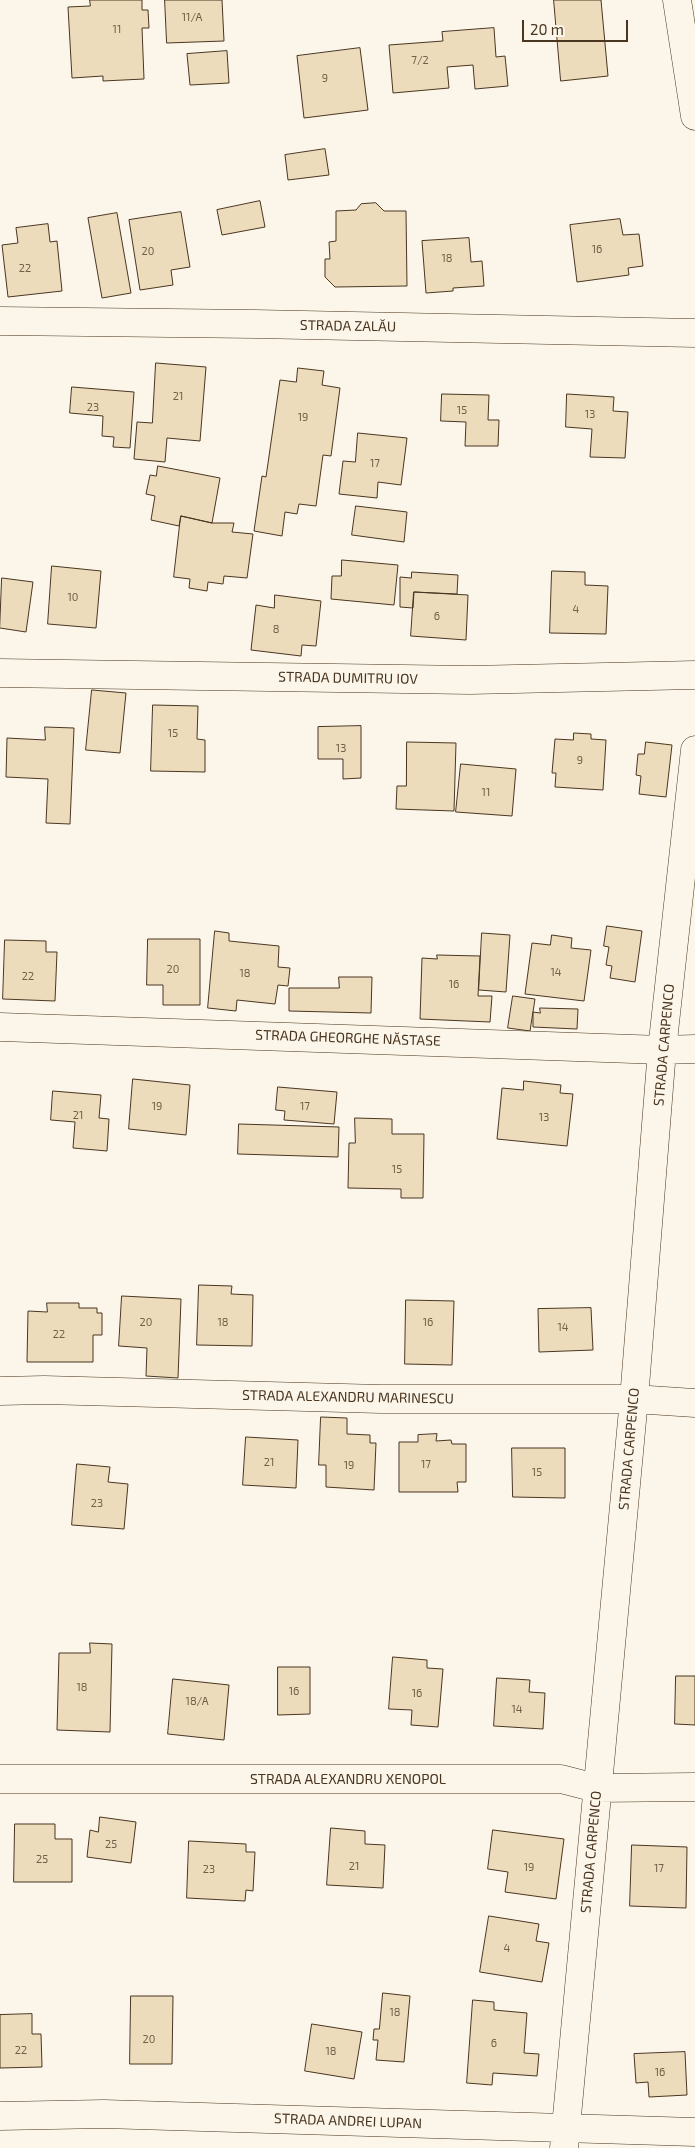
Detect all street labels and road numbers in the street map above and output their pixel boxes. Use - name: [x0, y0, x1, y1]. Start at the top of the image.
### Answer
- street label: STRADA ZALĂU: [300, 317, 396, 335]
- street label: STRADA DUMITRU IOV: [278, 668, 418, 688]
- street label: STRADA CARPENCO: [650, 983, 678, 1107]
- street label: STRADA GHEORGHE NĂSTASE: [255, 1026, 441, 1050]
- street label: STRADA ALEXANDRU MARINESCU: [242, 1387, 454, 1407]
- street label: STRADA CARPENCO: [615, 1387, 643, 1511]
- street label: STRADA ALEXANDRU XENOPOL: [250, 1771, 446, 1787]
- street label: STRADA CARPENCO: [577, 1790, 605, 1914]
- street label: STRADA ANDREI LUPAN: [274, 2110, 422, 2132]

